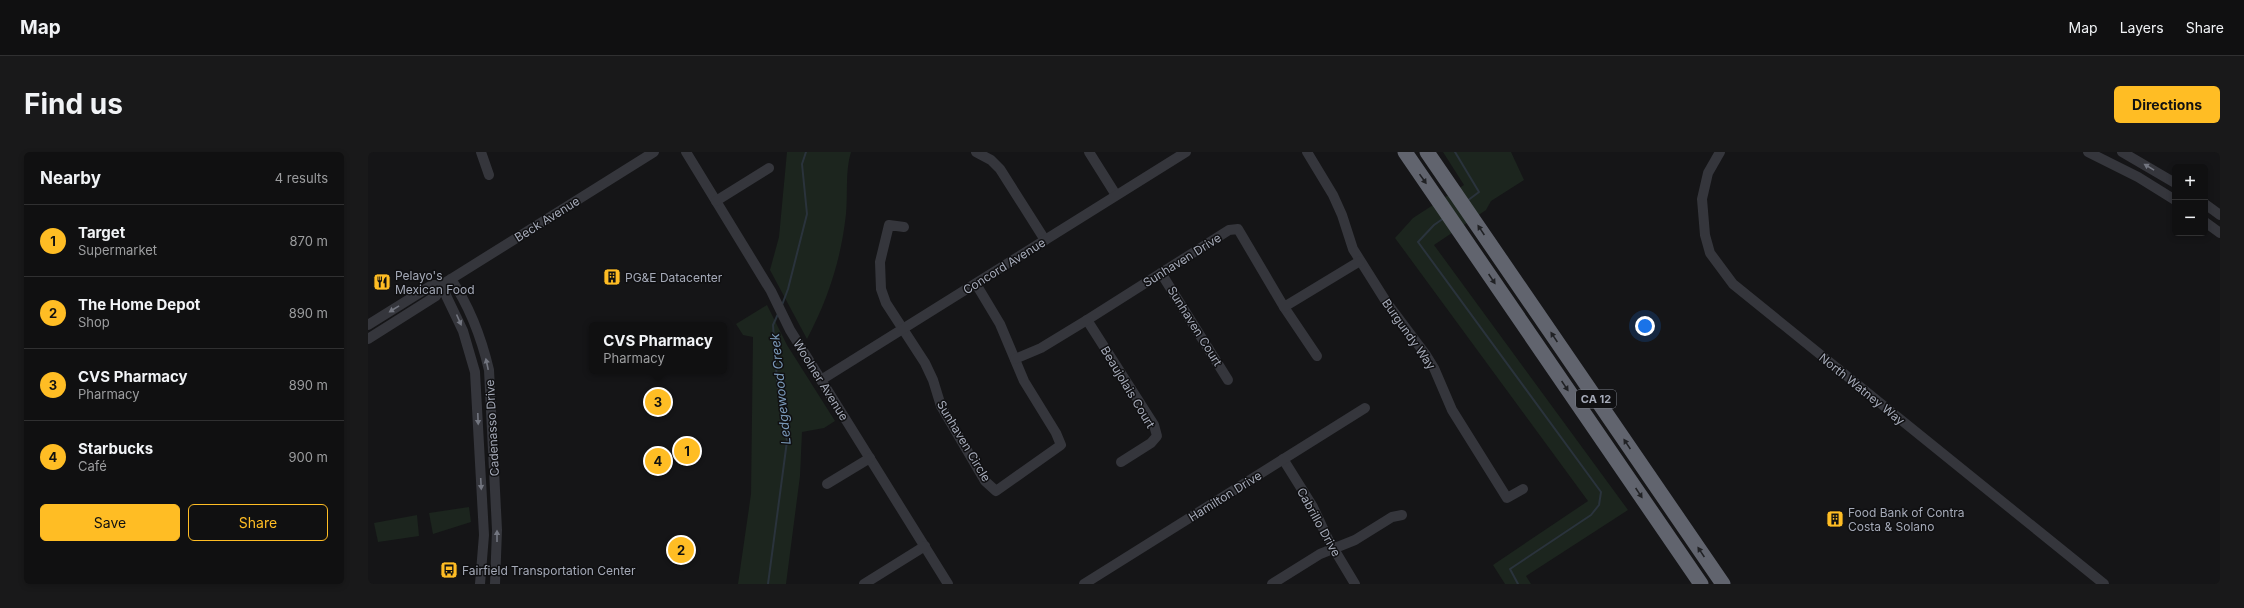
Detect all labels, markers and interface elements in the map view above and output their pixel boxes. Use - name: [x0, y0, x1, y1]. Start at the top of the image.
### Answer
- text: Map: [20, 16, 61, 39]
- text: Map: [2069, 19, 2098, 36]
- text: Layers: [2120, 19, 2164, 36]
- text: Share: [2186, 19, 2224, 36]
- button: Directions: [2114, 86, 2220, 123]
- text: Find us: [24, 87, 123, 121]
- one-way arrow: [2143, 164, 2155, 171]
- map controls: [2172, 164, 2208, 236]
- button: +: [2172, 164, 2208, 200]
- text: Nearby: [40, 168, 101, 188]
- text: 4 results: [275, 170, 328, 186]
- one-way arrow: [1419, 173, 1427, 184]
- street label: Beck Avenue: [512, 193, 582, 245]
- button: −: [2172, 200, 2208, 236]
- text: Target: [78, 223, 125, 242]
- one-way arrow: [1477, 224, 1485, 235]
- street label: Sunhaven Drive: [1140, 230, 1224, 290]
- text: 1: [50, 233, 56, 249]
- text: 870 m: [290, 233, 328, 249]
- street label: Concord Avenue: [960, 235, 1048, 297]
- text: Supermarket: [78, 242, 157, 258]
- building icon: PG&E Datacenter: [602, 267, 622, 287]
- place label: Pelayo's Mexican Food: [395, 268, 475, 297]
- place label: PG&E Datacenter: [625, 270, 723, 285]
- restaurant icon: Pelayo's Mexican Food: [372, 272, 392, 292]
- one-way arrow: [1488, 273, 1496, 284]
- street label: Sunhaven Court: [1164, 283, 1226, 369]
- text: The Home Depot: [78, 295, 200, 314]
- street label: Burgundy Way: [1379, 296, 1439, 372]
- text: 2: [49, 305, 57, 321]
- text: 890 m: [289, 305, 328, 321]
- one-way arrow: [388, 305, 400, 312]
- text: Shop: [78, 314, 110, 330]
- one-way arrow: [456, 315, 462, 327]
- your location: [1635, 316, 1655, 336]
- popup: [589, 322, 727, 374]
- text: CVS Pharmacy: [603, 331, 713, 350]
- water label: Ledgewood Creek: [766, 332, 794, 445]
- one-way arrow: [1550, 332, 1558, 342]
- street label: Woolner Avenue: [790, 337, 852, 423]
- street label: Beaujolais Court: [1098, 343, 1158, 431]
- text: Pharmacy: [603, 350, 665, 366]
- street label: North Watney Way: [1816, 350, 1908, 428]
- one-way arrow: [484, 358, 490, 370]
- text: CVS Pharmacy: [78, 367, 188, 386]
- text: 3: [49, 377, 57, 393]
- text: 890 m: [289, 377, 328, 393]
- street label: Cadenasso Drive: [482, 379, 502, 477]
- one-way arrow: [1561, 381, 1569, 391]
- text: Pharmacy: [78, 386, 140, 402]
- pin: 3: [645, 387, 671, 417]
- road number: CA 12: [1576, 390, 1616, 408]
- street label: Sunhaven Circle: [934, 398, 994, 484]
- one-way arrow: [475, 413, 482, 425]
- pin: 1: [674, 436, 700, 466]
- text: Starbucks: [78, 439, 153, 458]
- one-way arrow: [1623, 439, 1631, 450]
- pin: 4: [645, 446, 671, 476]
- text: 4: [49, 449, 57, 465]
- text: 900 m: [288, 449, 328, 465]
- text: Café: [78, 458, 107, 474]
- street label: Hamilton Drive: [1186, 468, 1264, 524]
- one-way arrow: [478, 478, 485, 490]
- street label: Cabrillo Drive: [1294, 485, 1344, 559]
- one-way arrow: [1635, 488, 1643, 499]
- button: Save: [40, 504, 180, 541]
- button: Share: [188, 504, 328, 541]
- place label: Food Bank of Contra Costa & Solano: [1848, 505, 1965, 534]
- building icon: Food Bank of Contra Costa & Solano: [1825, 509, 1845, 529]
- one-way arrow: [494, 529, 500, 542]
- pin: 2: [668, 535, 694, 565]
- one-way arrow: [1697, 547, 1705, 557]
- bus stop icon: Fairfield Transportation Center: [439, 560, 459, 580]
- place label: Fairfield Transportation Center: [462, 563, 636, 578]

